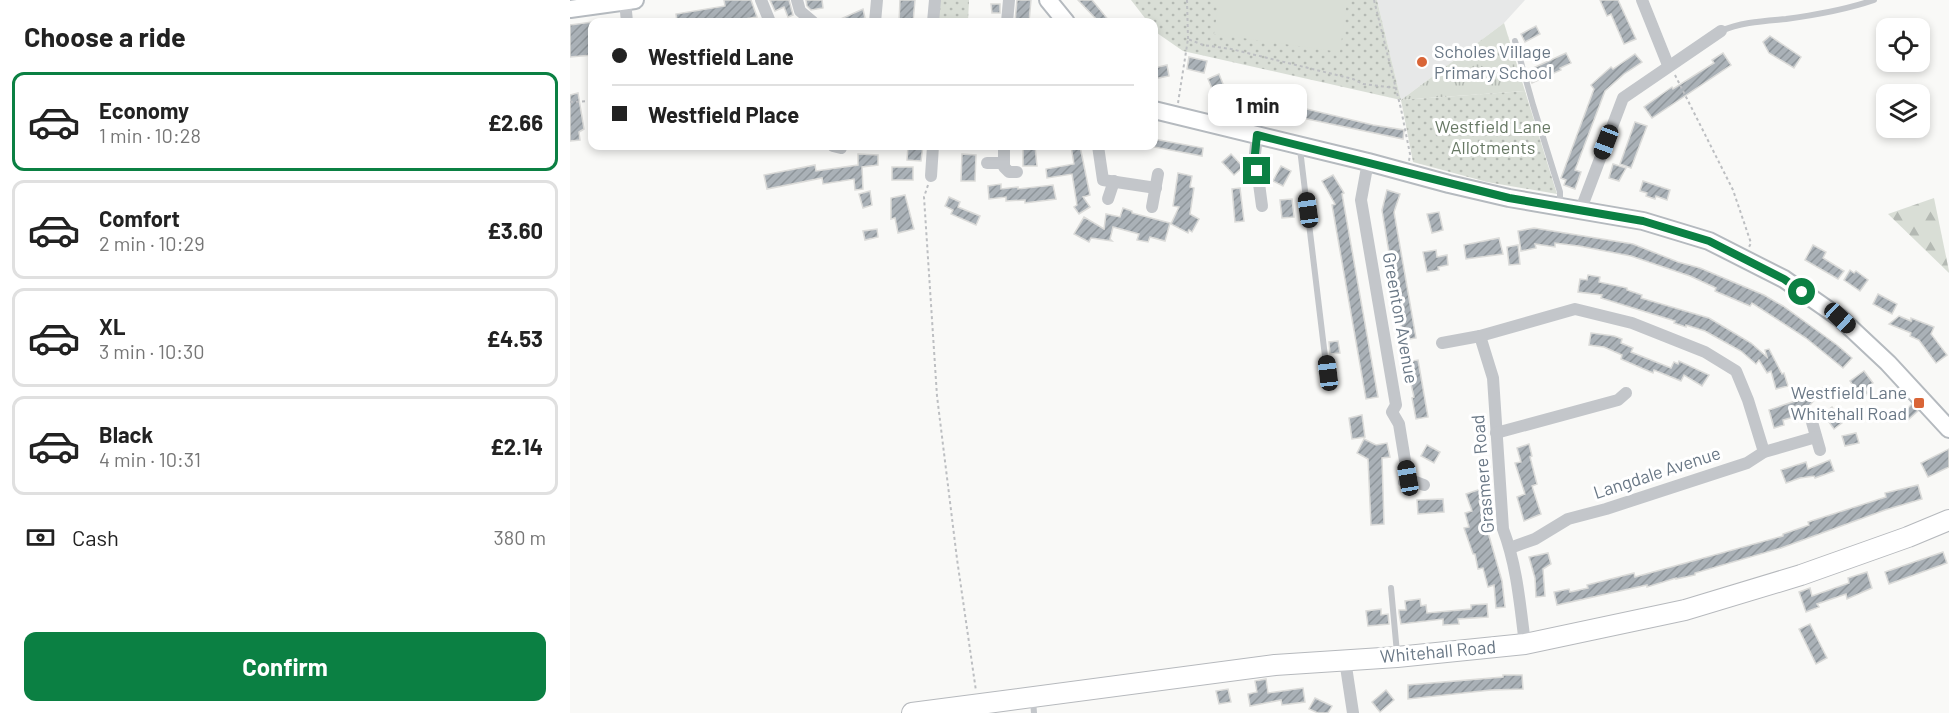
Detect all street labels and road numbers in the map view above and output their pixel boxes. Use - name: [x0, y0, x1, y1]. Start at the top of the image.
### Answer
- street label: Greenton Avenue: [1379, 250, 1423, 385]
- street label: Grasmere Road: [1466, 414, 1498, 534]
- street label: Langdale Avenue: [1590, 441, 1723, 503]
- street label: Whitehall Road: [1379, 635, 1497, 667]

